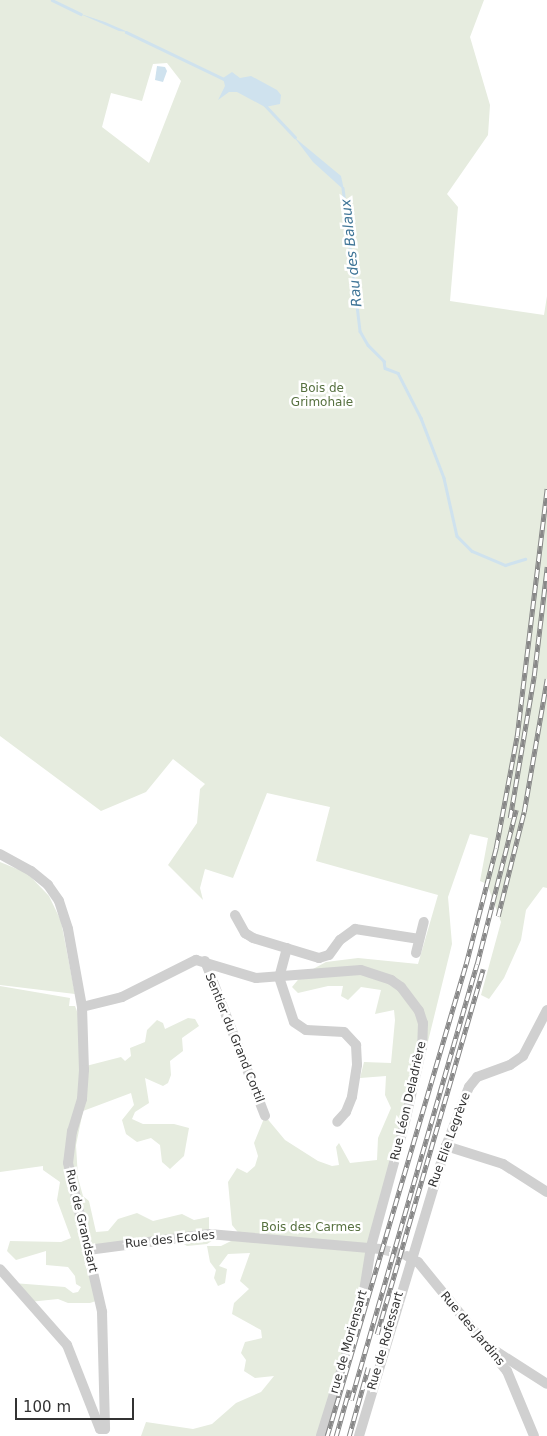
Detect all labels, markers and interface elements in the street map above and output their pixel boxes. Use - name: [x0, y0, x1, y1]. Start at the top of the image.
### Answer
- water label: Rau des Balaux: [337, 198, 365, 308]
- park label: Bois de Grimohaie: [291, 382, 353, 410]
- street label: Sentier du Grand Cortil: [201, 971, 267, 1105]
- street label: Rue Léon Deladrière: [388, 1040, 430, 1162]
- street label: Rue Elie Legrève: [426, 1091, 474, 1189]
- street label: Rue de Grandsart: [62, 1168, 100, 1274]
- park label: Bois des Carmes: [261, 1221, 361, 1235]
- street label: Rue des Ecoles: [124, 1228, 216, 1252]
- street label: rue de Moriensart: [327, 1289, 371, 1395]
- street label: Rue des Jardins: [437, 1289, 507, 1369]
- street label: Rue de Rofessart: [365, 1290, 407, 1392]
- scale bar: [18, 1388, 136, 1420]
- text: 100 m: [23, 1398, 71, 1416]

